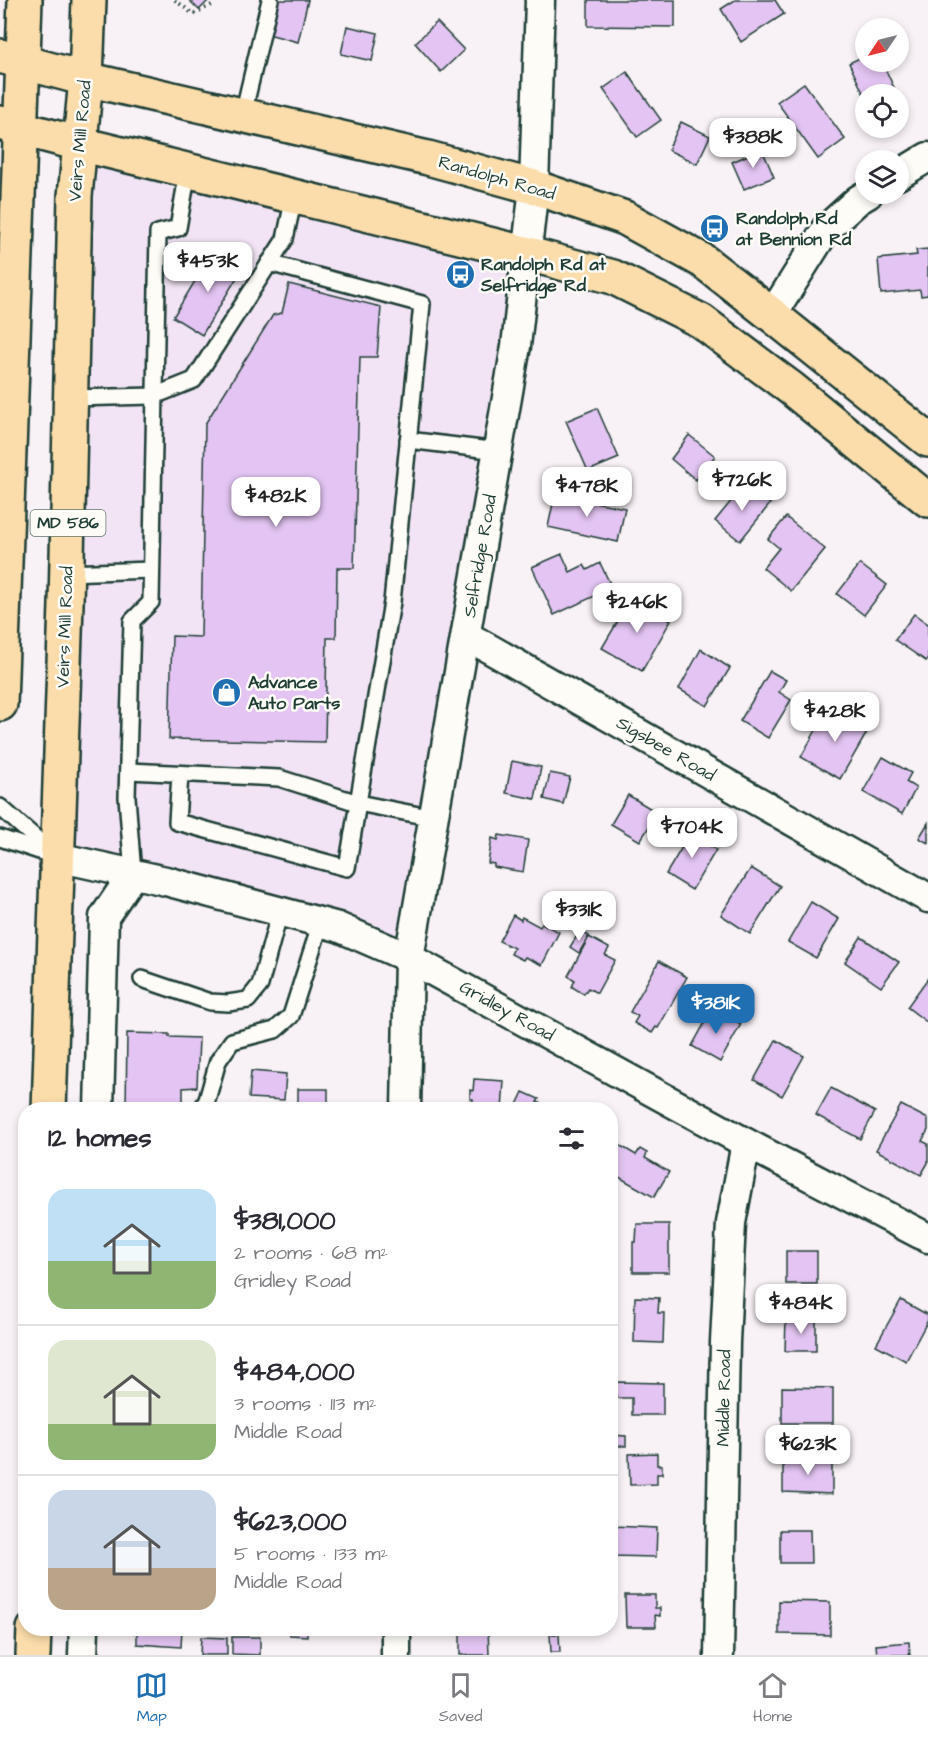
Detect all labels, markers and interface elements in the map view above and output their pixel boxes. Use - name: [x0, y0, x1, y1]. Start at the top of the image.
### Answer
- north arrow: [855, 18, 909, 72]
- map controls: [855, 18, 909, 204]
- street label: Veirs Mill Road: [62, 79, 98, 203]
- button: locate: [855, 84, 909, 138]
- pin: $388K: [711, 118, 795, 169]
- text: $388K: [723, 123, 783, 151]
- street label: Randolph Road: [436, 149, 558, 207]
- button: layers: [855, 150, 909, 204]
- place label: Randolph Rd at Bennion Rd: [735, 206, 852, 252]
- bus stop icon: Randolph Rd at Bennion Rd: [699, 212, 731, 244]
- pin: $453K: [166, 242, 250, 293]
- text: $453K: [177, 247, 239, 275]
- place label: Randolph Rd at Selfridge Rd: [480, 252, 607, 299]
- bus stop icon: Randolph Rd at Selfridge Rd: [444, 258, 476, 290]
- pin: $726K: [700, 461, 784, 512]
- text: $726K: [712, 466, 772, 494]
- pin: $478K: [545, 467, 629, 518]
- text: $478K: [556, 472, 618, 500]
- pin: $482K: [234, 477, 318, 528]
- text: $482K: [245, 482, 307, 510]
- street label: Selfridge Road: [457, 493, 504, 620]
- road number: MD 586: [31, 510, 106, 536]
- street label: Veirs Mill Road: [50, 566, 80, 688]
- pin: $246K: [595, 583, 679, 634]
- text: $246K: [607, 588, 667, 616]
- place label: Advance Auto Parts: [248, 670, 340, 716]
- shop icon: Advance Auto Parts: [211, 676, 243, 708]
- pin: $428K: [793, 692, 877, 743]
- text: $428K: [804, 697, 866, 725]
- street label: Sigsbee Road: [611, 710, 720, 788]
- pin: $704K: [650, 808, 734, 859]
- text: $704K: [661, 813, 723, 841]
- pin: $331K: [537, 891, 621, 942]
- text: $331K: [556, 896, 602, 924]
- street label: Gridley Road: [454, 975, 559, 1048]
- pin: $381K: [674, 984, 758, 1035]
- text: $381K: [692, 989, 740, 1017]
- text: 12 homes: [48, 1120, 151, 1156]
- icon: filters: [555, 1122, 588, 1155]
- text: $381,000: [234, 1203, 336, 1239]
- icon: home: [96, 1213, 168, 1285]
- text: 2 rooms · 68 m²: [234, 1239, 388, 1267]
- text: Gridley Road: [234, 1267, 351, 1295]
- pin: $484K: [759, 1284, 843, 1335]
- text: $484K: [769, 1289, 833, 1317]
- street label: Middle Road: [711, 1349, 737, 1447]
- text: $484,000: [234, 1354, 355, 1390]
- icon: home: [96, 1364, 168, 1436]
- text: 3 rooms · 113 m²: [234, 1390, 377, 1418]
- text: Middle Road: [234, 1418, 342, 1446]
- pin: $623K: [766, 1425, 850, 1476]
- text: $623K: [779, 1430, 837, 1458]
- text: $623,000: [234, 1504, 347, 1540]
- icon: home: [96, 1514, 168, 1586]
- text: 5 rooms · 133 m²: [234, 1540, 388, 1568]
- text: Middle Road: [234, 1568, 342, 1596]
- tab: Map: [135, 1669, 168, 1727]
- tab: Saved: [439, 1669, 482, 1727]
- tab: Home: [753, 1669, 793, 1727]

